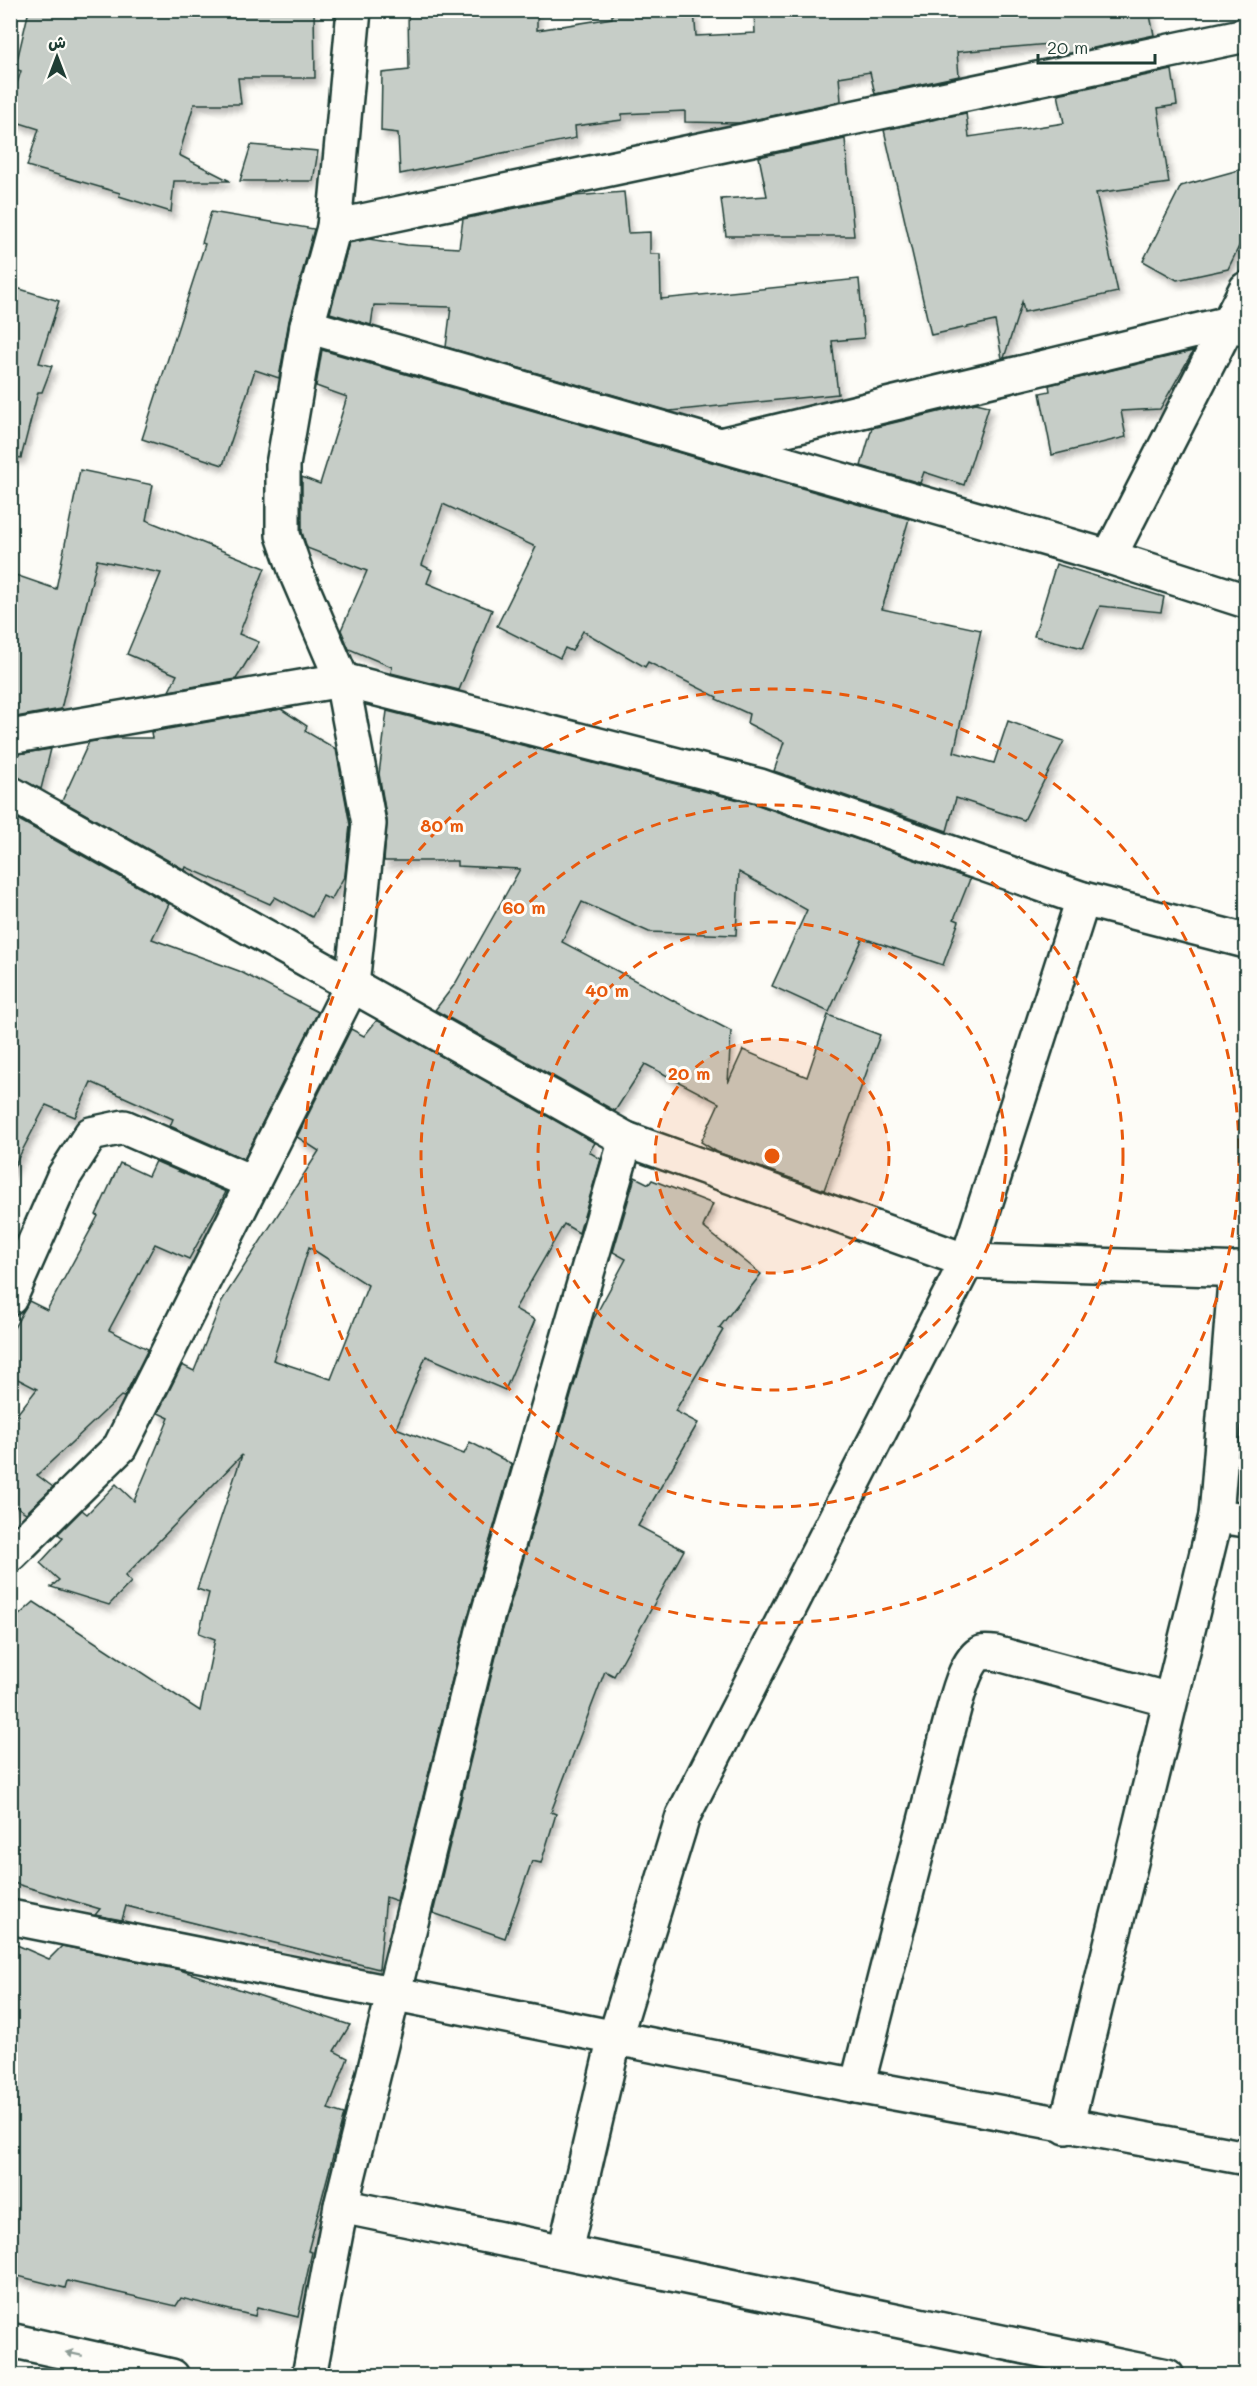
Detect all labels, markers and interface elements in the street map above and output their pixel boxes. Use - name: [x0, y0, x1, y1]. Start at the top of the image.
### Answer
- north arrow: [27, 27, 87, 87]
- scale bar: [1038, 27, 1155, 65]
- text: ش: [48, 31, 66, 52]
- text: 20 m: [1047, 35, 1088, 59]
- text: 80 m: [420, 813, 464, 837]
- text: 60 m: [502, 895, 546, 919]
- text: 40 m: [585, 978, 629, 1002]
- text: 20 m: [668, 1061, 710, 1085]
- centre of rings: [762, 1146, 782, 1166]
- one-way arrow: [64, 2349, 83, 2358]

